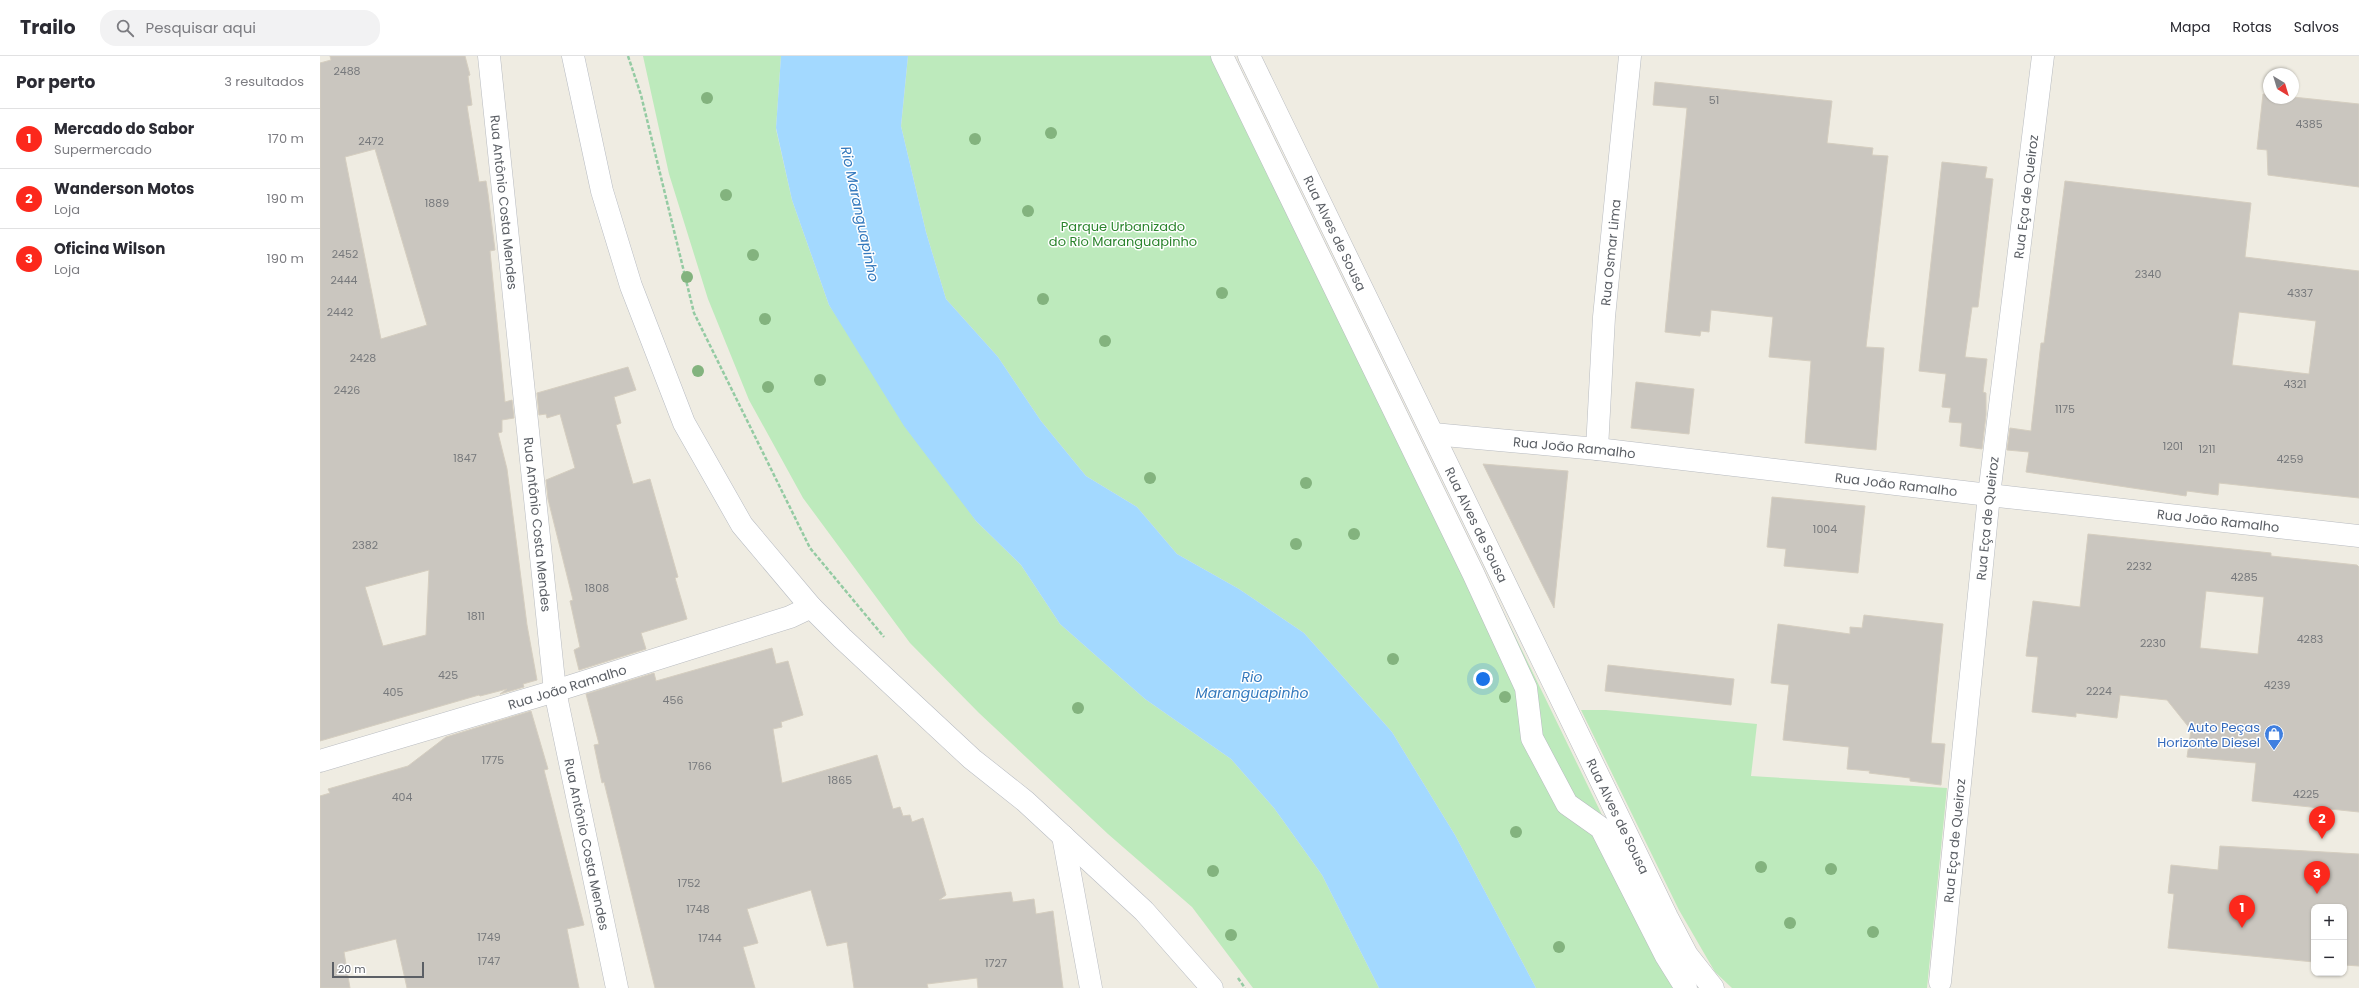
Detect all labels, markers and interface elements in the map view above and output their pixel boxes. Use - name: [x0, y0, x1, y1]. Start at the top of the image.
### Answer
- search box: [100, 10, 380, 46]
- text: Trailo: [20, 14, 76, 41]
- icon: search: [114, 17, 136, 39]
- text: Pesquisar aqui: [146, 17, 256, 38]
- text: Mapa: [2170, 17, 2210, 37]
- text: Rotas: [2232, 17, 2272, 37]
- text: Salvos: [2294, 17, 2339, 37]
- house number: 2488: [333, 63, 361, 79]
- north arrow: [2263, 68, 2299, 104]
- text: Por perto: [16, 70, 95, 94]
- text: 3 resultados: [224, 72, 304, 91]
- house number: 51: [1709, 92, 1719, 108]
- street label: Rua Antônio Costa Mendes: [485, 114, 522, 291]
- house number: 4385: [2295, 116, 2323, 132]
- text: Mercado do Sabor: [54, 118, 194, 139]
- text: 1: [27, 129, 31, 148]
- text: 170 m: [268, 129, 304, 148]
- house number: 2472: [358, 133, 384, 149]
- street label: Rua Eça de Queiroz: [2009, 134, 2043, 260]
- text: Supermercado: [54, 140, 152, 159]
- water label: Rio Maranguapinho: [836, 144, 884, 284]
- street label: Rua Alves de Sousa: [1298, 172, 1371, 294]
- text: Wanderson Motos: [54, 178, 194, 199]
- text: 2: [25, 189, 33, 208]
- text: 190 m: [267, 189, 304, 208]
- house number: 1889: [425, 195, 449, 211]
- street label: Rua Osmar Lima: [1596, 198, 1626, 307]
- text: Loja: [54, 200, 80, 219]
- park label: Parque Urbanizado do Rio Maranguapinho: [1049, 217, 1197, 251]
- text: Oficina Wilson: [54, 238, 165, 259]
- house number: 2452: [332, 246, 358, 262]
- text: 3: [25, 249, 33, 268]
- text: 190 m: [267, 249, 304, 268]
- text: Loja: [54, 260, 80, 279]
- house number: 2340: [2135, 266, 2161, 282]
- house number: 2444: [330, 272, 358, 288]
- house number: 4337: [2287, 285, 2313, 301]
- house number: 2442: [327, 304, 353, 320]
- house number: 2428: [350, 350, 376, 366]
- house number: 4321: [2283, 376, 2307, 392]
- house number: 2426: [334, 382, 360, 398]
- house number: 1175: [2055, 401, 2075, 417]
- street label: Rua João Ramalho: [1512, 432, 1637, 463]
- street label: Rua Antônio Costa Mendes: [519, 436, 556, 613]
- house number: 1201: [2163, 438, 2183, 454]
- house number: 1211: [2199, 441, 2215, 457]
- house number: 1847: [453, 450, 477, 466]
- house number: 4259: [2276, 451, 2304, 467]
- street label: Rua Eça de Queiroz: [1971, 455, 2004, 581]
- street label: Rua Alves de Sousa: [1440, 464, 1512, 586]
- street label: Rua João Ramalho: [1834, 468, 1958, 501]
- street label: Rua João Ramalho: [2156, 505, 2280, 537]
- house number: 1004: [1813, 521, 1837, 537]
- house number: 2382: [352, 537, 378, 553]
- house number: 2232: [2126, 558, 2152, 574]
- house number: 4285: [2230, 569, 2258, 585]
- house number: 1808: [585, 580, 609, 596]
- house number: 1811: [467, 608, 485, 624]
- house number: 4283: [2297, 631, 2323, 647]
- house number: 2230: [2140, 635, 2166, 651]
- street label: Rua João Ramalho: [506, 660, 629, 715]
- house number: 425: [438, 667, 458, 683]
- water label: Rio Maranguapinho: [1196, 667, 1308, 703]
- your location: [1473, 669, 1493, 689]
- house number: 4239: [2264, 677, 2290, 693]
- house number: 2224: [2086, 683, 2112, 699]
- house number: 405: [383, 684, 403, 700]
- house number: 456: [663, 692, 683, 708]
- place label: Auto Peças Horizonte Diesel: [2157, 718, 2260, 752]
- shop icon: Auto Peças Horizonte Diesel: [2263, 723, 2285, 751]
- house number: 1775: [482, 752, 504, 768]
- street label: Rua Alves de Sousa: [1581, 755, 1654, 877]
- street label: Rua Antônio Costa Mendes: [559, 757, 614, 932]
- house number: 1766: [688, 758, 712, 774]
- house number: 1865: [828, 772, 852, 788]
- street label: Rua Eça de Queiroz: [1939, 778, 1970, 904]
- house number: 4225: [2293, 786, 2319, 802]
- house number: 404: [392, 789, 412, 805]
- pin: 2: [2309, 806, 2335, 839]
- pin: 3: [2304, 861, 2330, 894]
- house number: 1752: [678, 875, 700, 891]
- pin: 1: [2229, 895, 2255, 928]
- house number: 1748: [686, 901, 710, 917]
- map controls: [2311, 904, 2347, 976]
- button: +: [2311, 904, 2347, 940]
- house number: 1749: [477, 929, 501, 945]
- house number: 1744: [698, 930, 722, 946]
- button: −: [2311, 940, 2347, 976]
- house number: 1747: [478, 953, 500, 969]
- house number: 1727: [985, 955, 1007, 971]
- scale bar: [332, 960, 424, 979]
- text: 20 m: [338, 961, 366, 977]

